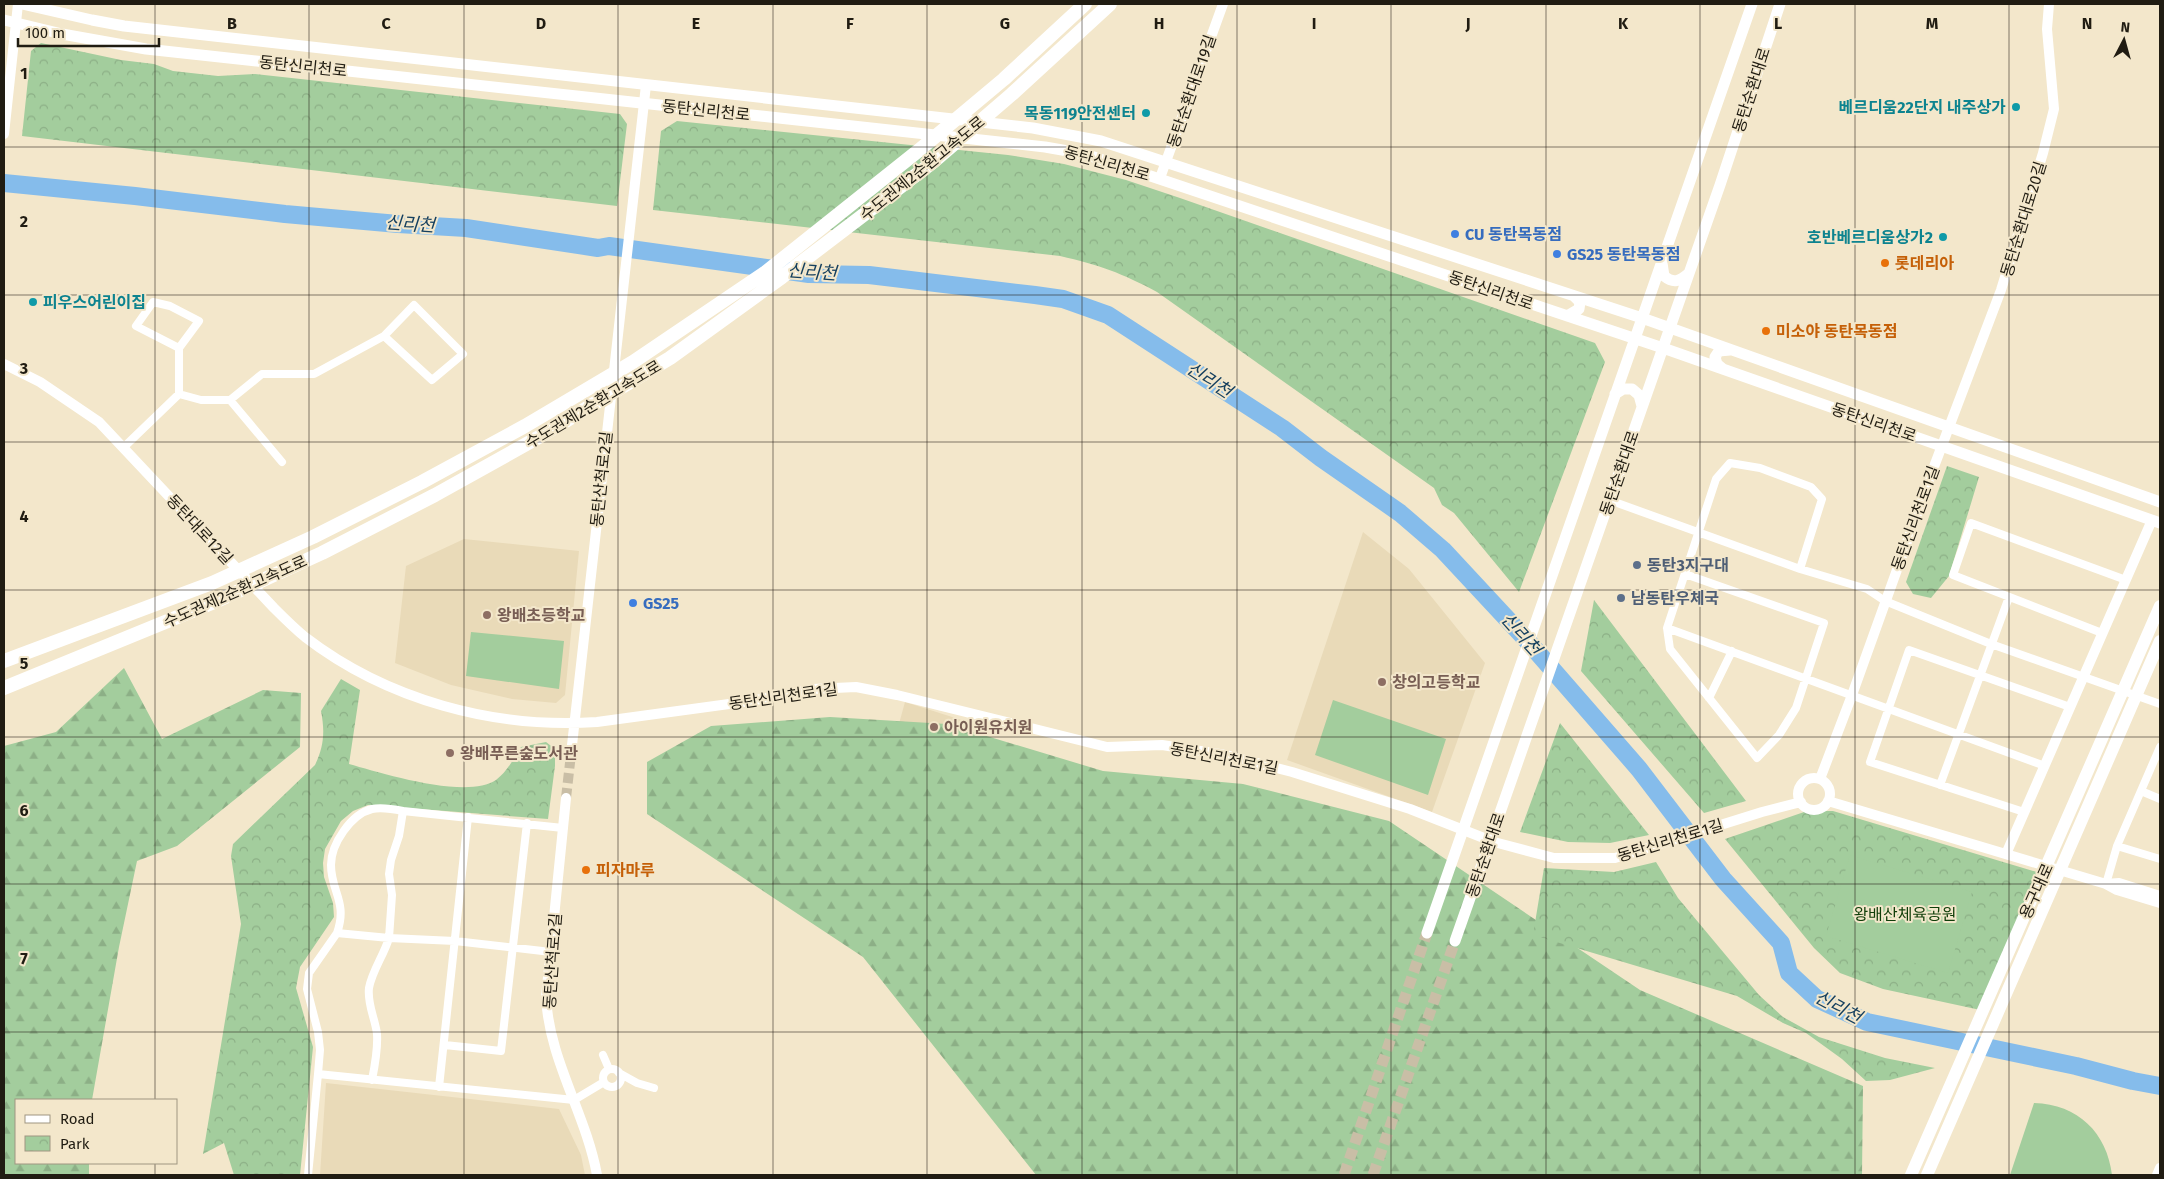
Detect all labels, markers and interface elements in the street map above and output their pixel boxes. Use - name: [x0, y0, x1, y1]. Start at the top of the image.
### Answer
- text: B: [227, 14, 237, 33]
- text: C: [381, 14, 391, 33]
- text: D: [536, 14, 546, 33]
- text: E: [692, 14, 700, 33]
- text: F: [846, 14, 854, 33]
- text: G: [1000, 14, 1010, 33]
- text: H: [1154, 14, 1164, 33]
- text: I: [1312, 14, 1316, 33]
- text: J: [1464, 14, 1471, 33]
- text: K: [1618, 14, 1629, 33]
- text: L: [1774, 14, 1782, 33]
- text: M: [1926, 14, 1939, 33]
- text: N: [2082, 14, 2092, 33]
- scale bar: [18, 15, 159, 47]
- north arrow: [2099, 15, 2149, 65]
- text: N: [2120, 19, 2131, 37]
- text: 100 m: [25, 24, 65, 42]
- street label: 동탄순환대로19길: [1163, 32, 1220, 150]
- street label: 동탄순환대로: [1729, 45, 1774, 135]
- street label: 동탄신리천로: [258, 52, 348, 81]
- text: 1: [20, 64, 28, 83]
- street label: 동탄신리천로: [661, 96, 751, 125]
- place label: 베르디움22단지 내주상가: [1838, 98, 2006, 117]
- marker: 베르디움22단지 내주상가: [2010, 101, 2022, 113]
- place label: 목동119안전센터: [1024, 104, 1136, 123]
- marker: 목동119안전센터: [1140, 107, 1152, 119]
- street label: 수도권제2순환고속도로: [856, 112, 989, 225]
- street label: 동탄신리천로: [1062, 142, 1152, 185]
- street label: 동탄순환대로20길: [1997, 159, 2050, 279]
- water label: 신리천: [384, 211, 438, 237]
- text: 2: [20, 212, 28, 231]
- place label: CU 동탄목동점: [1465, 225, 1562, 244]
- marker: CU 동탄목동점: [1449, 228, 1461, 240]
- place label: 호반베르디움상가2: [1807, 228, 1933, 247]
- marker: 호반베르디움상가2: [1937, 231, 1949, 243]
- place label: GS25 동탄목동점: [1567, 245, 1681, 264]
- marker: GS25 동탄목동점: [1551, 248, 1563, 260]
- place label: 롯데리아: [1895, 254, 1954, 273]
- marker: 롯데리아: [1879, 257, 1891, 269]
- water label: 신리천: [786, 259, 840, 285]
- street label: 동탄신리천로: [1446, 267, 1536, 314]
- place label: 피우스어린이집: [43, 293, 146, 312]
- marker: 피우스어린이집: [27, 296, 39, 308]
- place label: 미소야 동탄목동점: [1776, 322, 1898, 341]
- marker: 미소야 동탄목동점: [1760, 325, 1772, 337]
- street label: 수도권제2순환고속도로: [522, 356, 665, 453]
- water label: 신리천: [1182, 357, 1238, 404]
- text: 3: [19, 359, 28, 378]
- street label: 동탄신리천로: [1829, 399, 1919, 446]
- street label: 동탄순환대로: [1596, 428, 1643, 518]
- street label: 동탄산척로2길: [587, 430, 616, 528]
- street label: 동탄신리천로1길: [1888, 463, 1943, 573]
- street label: 동탄대로12길: [163, 491, 237, 568]
- text: 4: [19, 507, 29, 526]
- street label: 수도권제2순환고속도로: [160, 551, 310, 632]
- place label: 동탄3지구대: [1647, 556, 1729, 575]
- marker: 동탄3지구대: [1631, 559, 1643, 571]
- place label: 남동탄우체국: [1631, 589, 1719, 608]
- marker: 남동탄우체국: [1615, 592, 1627, 604]
- place label: GS25: [643, 594, 680, 613]
- marker: GS25: [627, 597, 639, 609]
- place label: 왕배초등학교: [497, 606, 586, 625]
- water label: 신리천: [1496, 608, 1547, 662]
- marker: 왕배초등학교: [481, 609, 493, 621]
- text: 5: [20, 654, 29, 673]
- place label: 창의고등학교: [1392, 673, 1481, 692]
- marker: 창의고등학교: [1376, 676, 1388, 688]
- street label: 동탄신리천로1길: [727, 679, 839, 714]
- place label: 아이원유치원: [944, 718, 1032, 737]
- marker: 아이원유치원: [928, 721, 940, 733]
- street label: 동탄신리천로1길: [1168, 739, 1280, 778]
- place label: 왕배푸른숲도서관: [460, 744, 578, 763]
- marker: 왕배푸른숲도서관: [444, 747, 456, 759]
- text: 6: [19, 801, 29, 820]
- street label: 동탄순환대로: [1462, 810, 1509, 900]
- street label: 동탄신리천로1길: [1615, 815, 1726, 866]
- street label: 용구대로: [2016, 860, 2057, 922]
- place label: 피자마루: [596, 861, 655, 880]
- marker: 피자마루: [580, 864, 592, 876]
- park label: 왕배산체육공원: [1853, 905, 1957, 924]
- street label: 동탄산척로2길: [540, 912, 565, 1010]
- text: 7: [20, 949, 28, 968]
- water label: 신리천: [1811, 986, 1867, 1030]
- legend: [15, 1099, 178, 1164]
- text: Road: [60, 1110, 95, 1128]
- text: Park: [60, 1135, 90, 1153]

